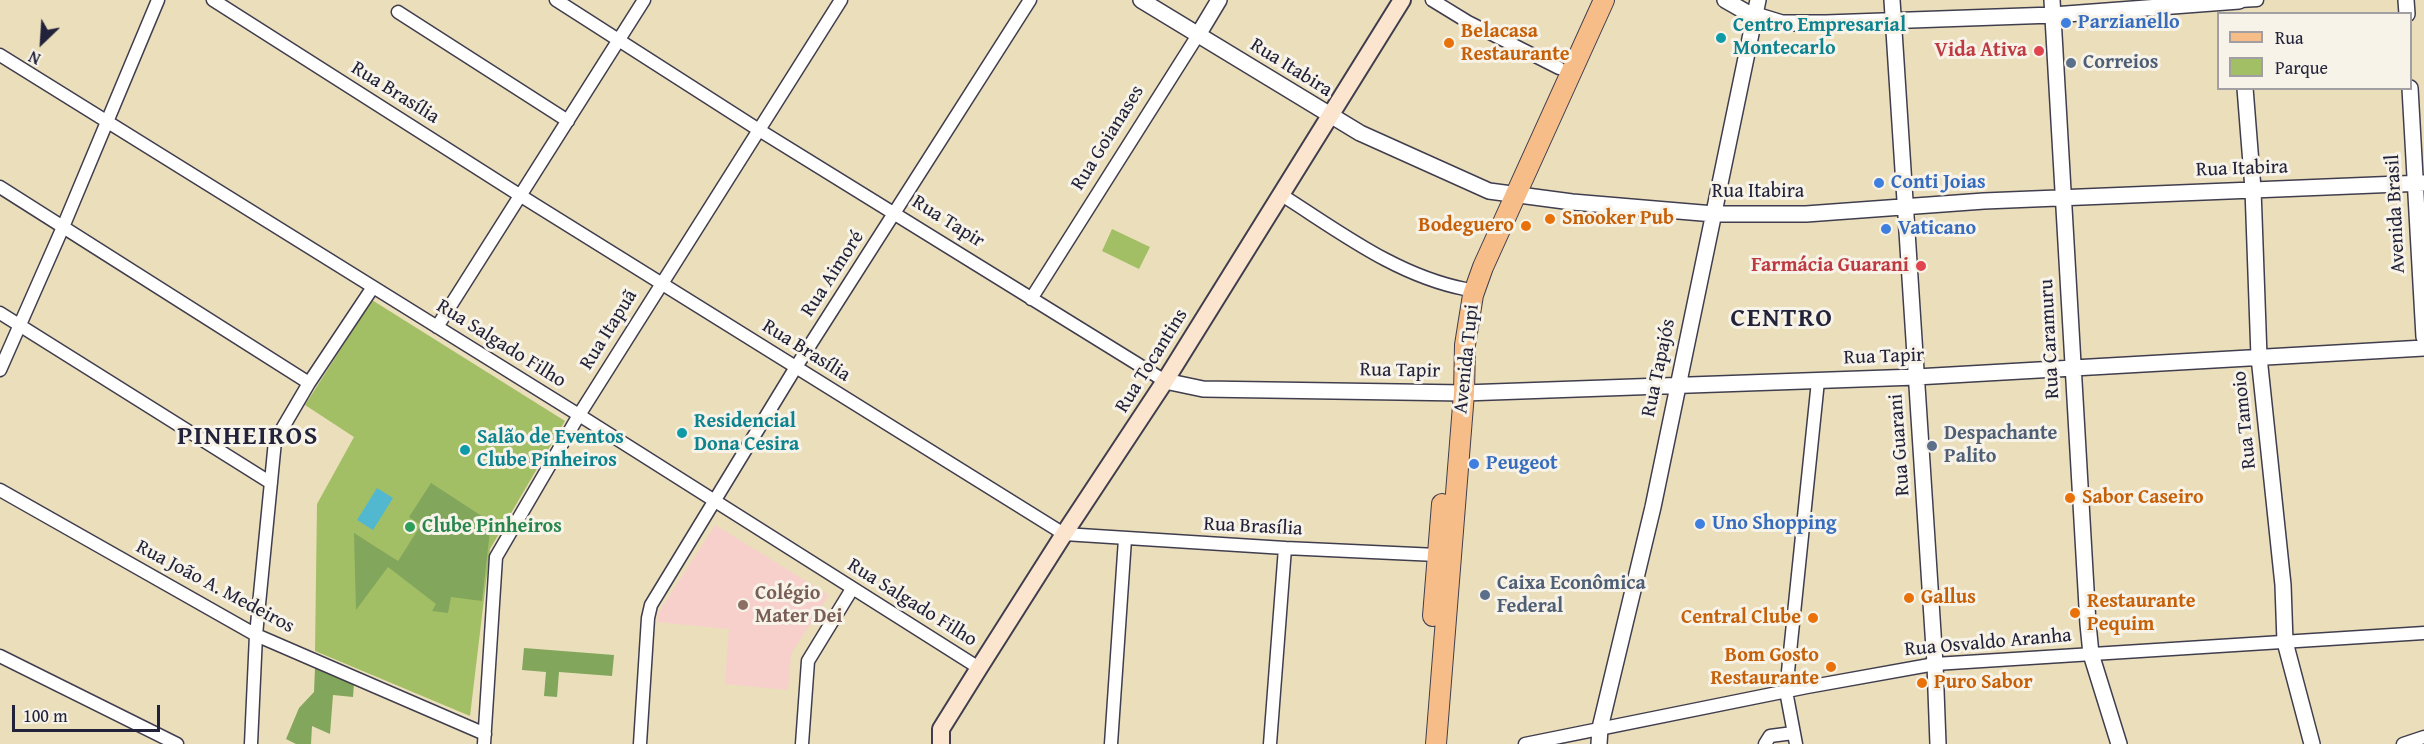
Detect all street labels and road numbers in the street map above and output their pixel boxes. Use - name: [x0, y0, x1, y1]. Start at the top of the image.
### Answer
- street label: Rua Itabira: [1245, 33, 1337, 103]
- street label: Rua Brasília: [347, 57, 443, 129]
- street label: Rua Goianases: [1066, 81, 1150, 195]
- street label: Avenida Brasil: [2381, 154, 2411, 274]
- street label: Rua Itabira: [2195, 155, 2289, 183]
- street label: Rua Itabira: [1712, 180, 1804, 204]
- street label: Rua Tapir: [907, 190, 989, 254]
- street label: Rua Aimoré: [796, 226, 870, 322]
- street label: Rua Caramuru: [2035, 278, 2065, 400]
- street label: Rua Itapuã: [575, 286, 643, 374]
- street label: Rua Salgado Filho: [432, 295, 570, 393]
- street label: Avenida Tupi: [1449, 303, 1485, 415]
- street label: Rua Tocantins: [1110, 305, 1194, 417]
- street label: Rua Brasília: [758, 315, 854, 387]
- street label: Rua Tapajós: [1637, 317, 1681, 419]
- street label: Rua Tapir: [1843, 344, 1925, 370]
- street label: Rua Tapir: [1359, 358, 1441, 384]
- street label: Rua Tamoio: [2228, 370, 2262, 470]
- street label: Rua Guarani: [1884, 393, 1916, 497]
- street label: Rua Brasília: [1203, 512, 1303, 542]
- street label: Rua João A. Medeiros: [132, 535, 298, 639]
- street label: Rua Salgado Filho: [843, 554, 981, 652]
- street label: Rua Osvaldo Aranha: [1903, 624, 2073, 662]

